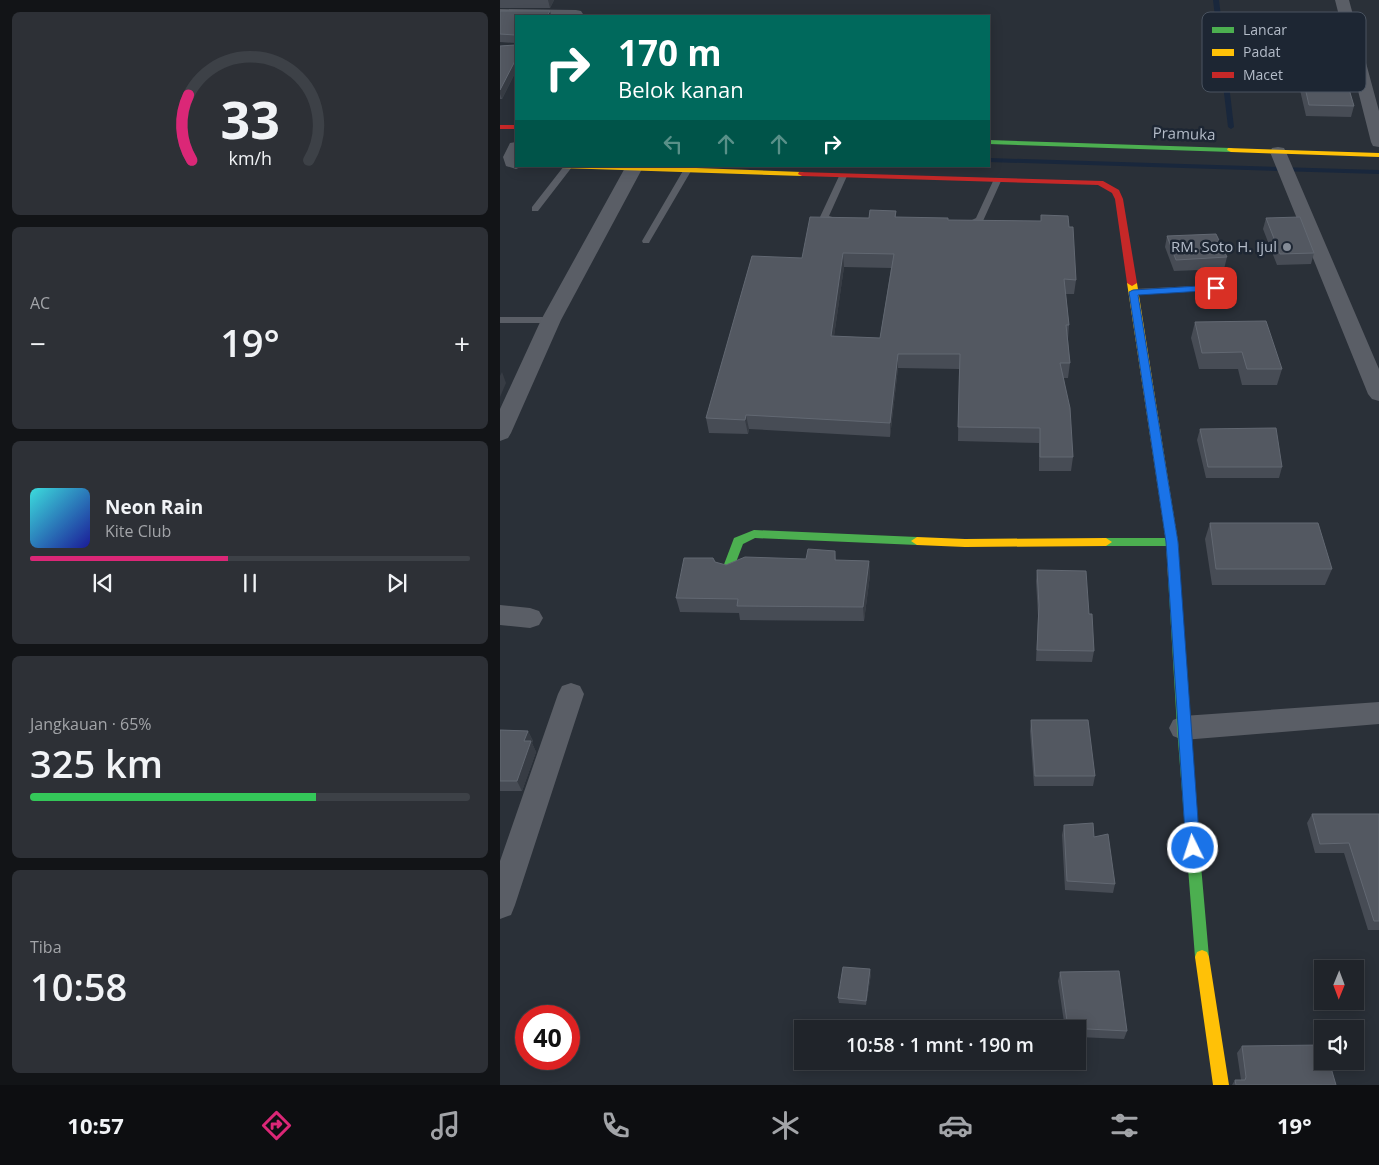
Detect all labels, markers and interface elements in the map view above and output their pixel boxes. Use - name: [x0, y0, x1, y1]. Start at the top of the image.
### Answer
- legend: [1202, 12, 1366, 92]
- text: Lancar: [1243, 20, 1287, 39]
- text: 170 m: [618, 29, 722, 76]
- icon: right: [535, 35, 600, 100]
- text: Padat: [1243, 42, 1281, 61]
- text: Macet: [1243, 65, 1283, 84]
- text: Belok kanan: [618, 74, 744, 104]
- text: 33: [220, 83, 280, 154]
- street label: Pramuka: [1152, 122, 1216, 144]
- icon: left: [659, 130, 687, 158]
- icon: ahead: [712, 130, 740, 158]
- icon: ahead: [765, 130, 793, 158]
- icon: right: [818, 130, 846, 158]
- text: km/h: [228, 146, 272, 170]
- place label: RM. Soto H. Ijul: [1171, 236, 1277, 256]
- marker: RM. Soto H. Ijul: [1281, 241, 1293, 253]
- pin: [1195, 267, 1237, 309]
- icon: arrive: [1202, 274, 1230, 302]
- text: AC: [30, 292, 50, 314]
- text: 19°: [220, 316, 280, 368]
- text: −: [30, 324, 46, 362]
- text: +: [454, 324, 470, 362]
- text: Neon Rain: [105, 494, 203, 520]
- text: Kite Club: [105, 520, 171, 542]
- icon: previous: [89, 569, 117, 597]
- icon: pause: [236, 569, 264, 597]
- icon: next: [383, 569, 411, 597]
- text: Jangkauan · 65%: [30, 713, 152, 735]
- text: 325 km: [30, 737, 163, 789]
- position arrow: [1166, 821, 1218, 873]
- text: Tiba: [30, 936, 62, 958]
- text: 10:58: [30, 960, 127, 1012]
- north arrow: [1314, 960, 1364, 1010]
- map controls: [1314, 960, 1364, 1070]
- speed limit sign: 40: [515, 1005, 580, 1070]
- button: sound: [1314, 1020, 1364, 1070]
- text: 10:58 · 1 mnt · 190 m: [846, 1032, 1034, 1058]
- icon: directions: [259, 1108, 294, 1143]
- icon: music: [428, 1108, 463, 1143]
- icon: phone: [598, 1108, 633, 1143]
- icon: climate: [768, 1108, 803, 1143]
- icon: car: [938, 1108, 973, 1143]
- icon: filters: [1107, 1108, 1142, 1143]
- text: 10:57: [67, 1110, 124, 1140]
- text: 19°: [1277, 1110, 1312, 1140]

